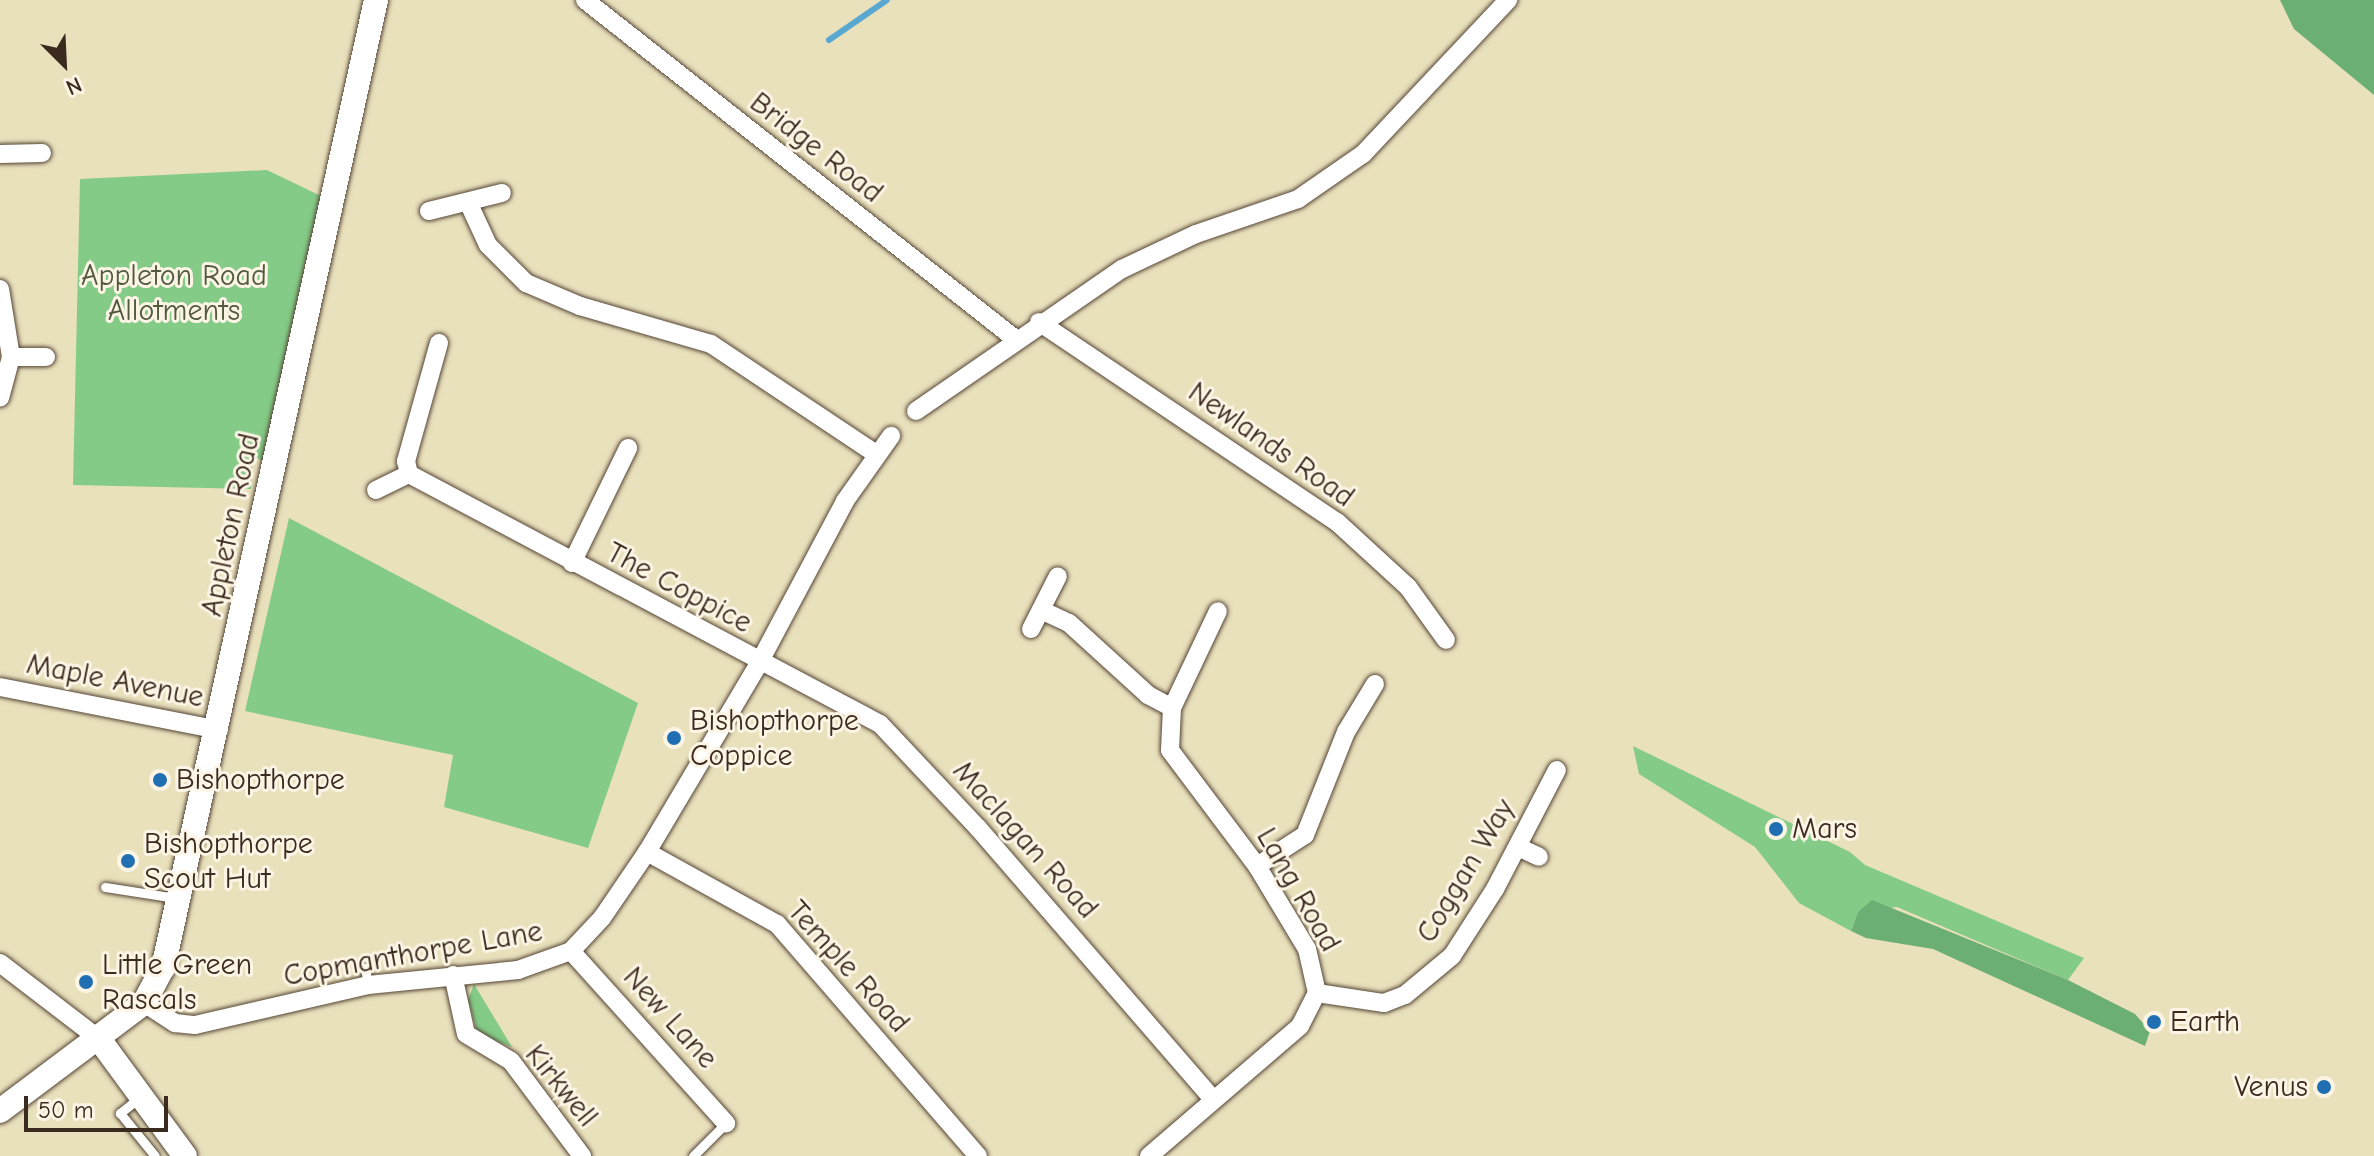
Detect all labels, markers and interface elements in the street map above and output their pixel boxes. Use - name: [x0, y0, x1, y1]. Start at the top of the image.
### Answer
- north arrow: [24, 24, 104, 104]
- text: N: [62, 71, 86, 101]
- street label: Bridge Road: [742, 85, 890, 211]
- park label: Appleton Road Allotments: [81, 258, 267, 328]
- street label: Newlands Road: [1181, 374, 1361, 516]
- street label: Appleton Road: [194, 430, 268, 620]
- street label: The Coppice: [600, 535, 758, 641]
- street label: Maple Avenue: [23, 646, 207, 716]
- place label: Bishopthorpe Coppice: [690, 703, 859, 774]
- marker: Bishopthorpe Coppice: [665, 729, 683, 747]
- street label: Maclagan Road: [945, 754, 1105, 926]
- place label: Bishopthorpe: [176, 762, 345, 798]
- marker: Bishopthorpe: [151, 771, 169, 789]
- street label: Coggan Way: [1409, 793, 1523, 949]
- place label: Mars: [1792, 811, 1857, 847]
- marker: Mars: [1767, 820, 1785, 838]
- street label: Lang Road: [1248, 822, 1348, 958]
- place label: Bishopthorpe Scout Hut: [144, 826, 313, 896]
- marker: Bishopthorpe Scout Hut: [119, 852, 137, 870]
- street label: Temple Road: [779, 893, 917, 1041]
- street label: Copmanthorpe Lane: [281, 914, 545, 994]
- place label: Little Green Rascals: [102, 947, 252, 1018]
- street label: New Lane: [615, 960, 725, 1076]
- marker: Little Green Rascals: [77, 973, 95, 991]
- place label: Earth: [2170, 1004, 2240, 1040]
- marker: Earth: [2145, 1013, 2163, 1031]
- street label: Kirkwell: [517, 1038, 605, 1134]
- place label: Venus: [2234, 1069, 2308, 1105]
- marker: Venus: [2315, 1078, 2333, 1096]
- scale bar: [28, 1080, 172, 1130]
- text: 50 m: [38, 1096, 94, 1124]

